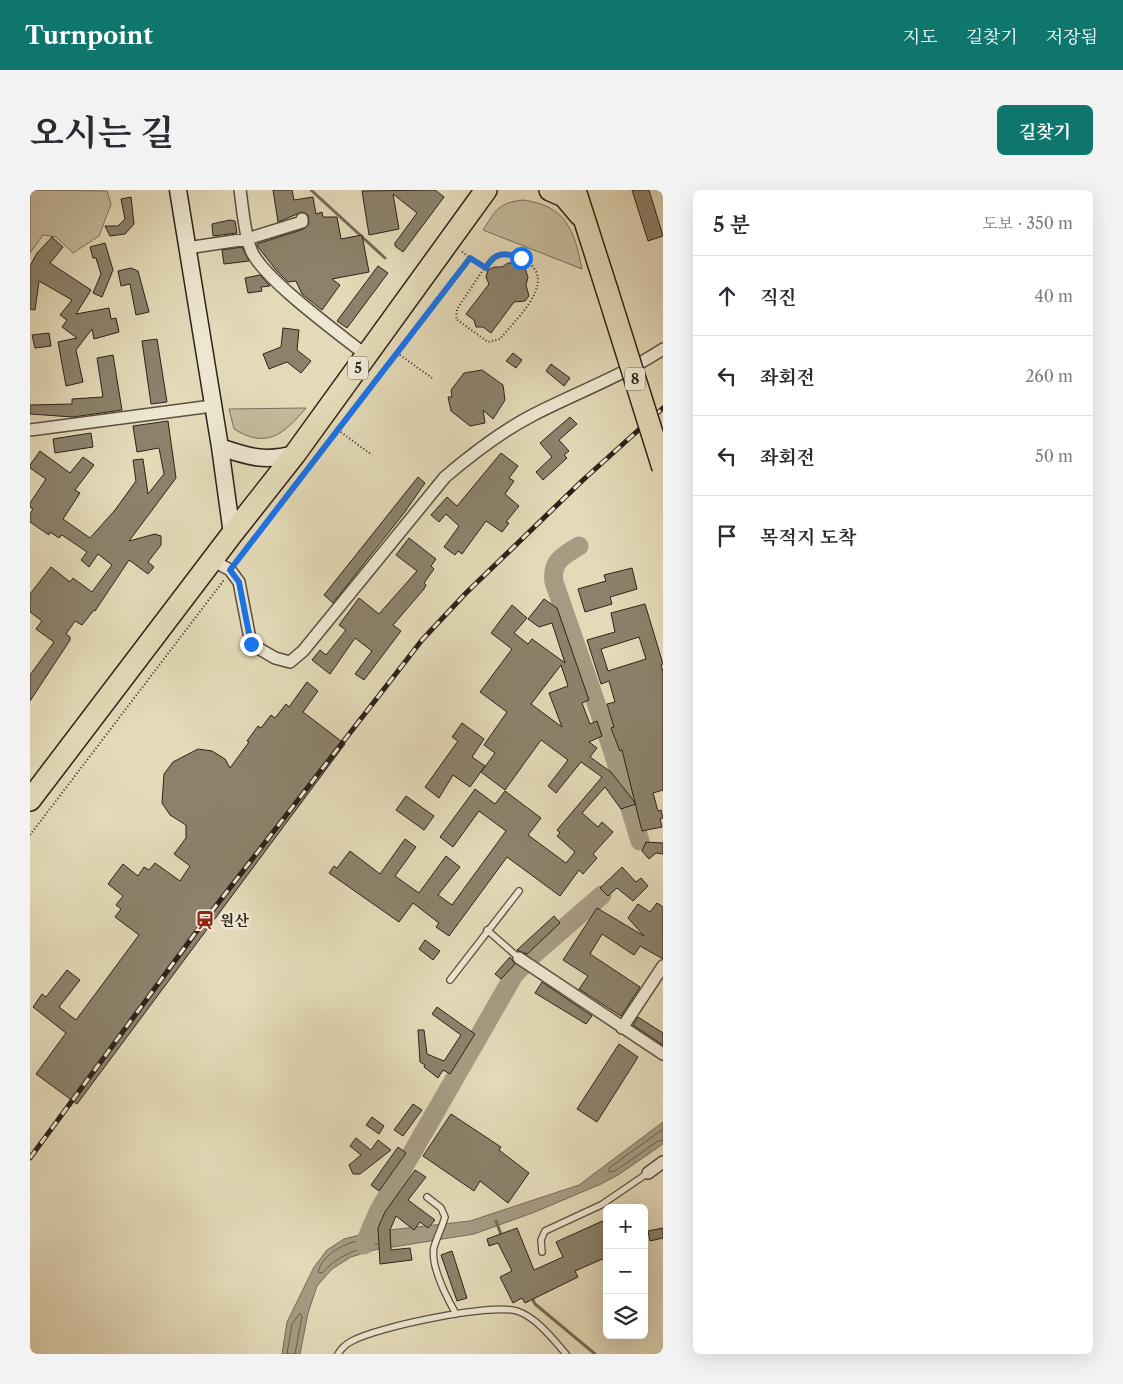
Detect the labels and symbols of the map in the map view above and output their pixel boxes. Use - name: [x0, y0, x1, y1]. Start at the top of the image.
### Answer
- route start: [510, 247, 533, 270]
- road number: 5: [348, 357, 368, 380]
- road number: 8: [625, 368, 645, 390]
- route end: [240, 633, 263, 656]
- station icon: 원산: [194, 909, 216, 931]
- place label: 원산: [220, 911, 249, 930]

